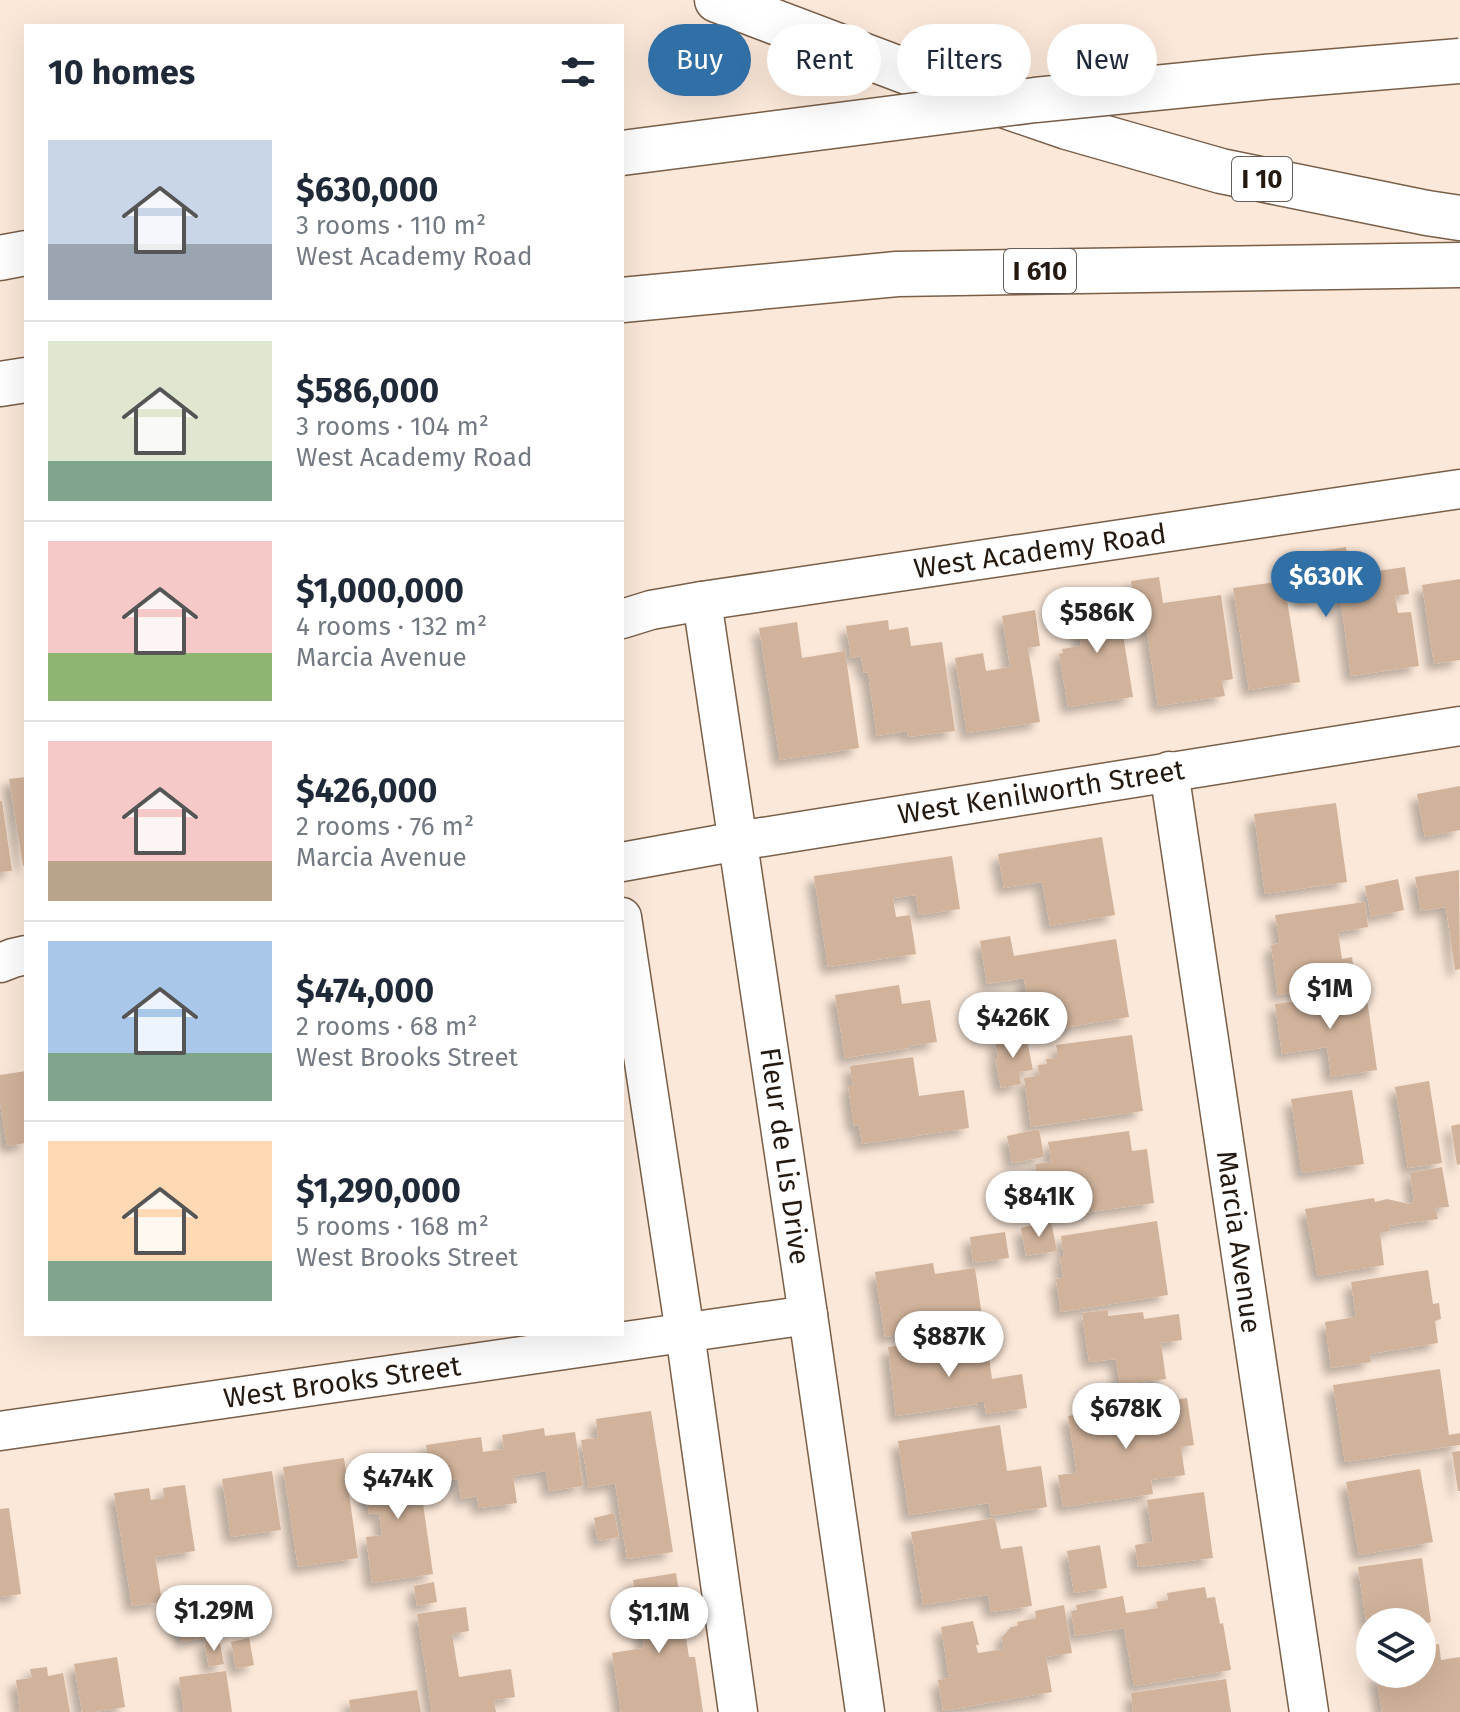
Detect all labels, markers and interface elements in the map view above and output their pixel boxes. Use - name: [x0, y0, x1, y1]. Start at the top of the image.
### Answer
- chip: Buy: [648, 24, 751, 96]
- chip: Rent: [767, 24, 881, 96]
- chip: Filters: [897, 24, 1031, 96]
- chip: New: [1047, 24, 1157, 96]
- icon: filters: [556, 50, 600, 94]
- text: 10 homes: [48, 52, 195, 93]
- road number: I 10: [1232, 157, 1292, 201]
- text: $630,000: [296, 169, 438, 210]
- icon: home: [112, 172, 208, 268]
- text: 3 rooms · 110 m²: [296, 210, 486, 241]
- text: West Academy Road: [296, 241, 532, 272]
- road number: I 610: [1004, 249, 1076, 293]
- text: $586,000: [296, 370, 439, 411]
- icon: home: [112, 373, 208, 469]
- text: 3 rooms · 104 m²: [296, 411, 489, 442]
- text: West Academy Road: [296, 442, 532, 473]
- street label: West Academy Road: [912, 517, 1168, 585]
- pin: $630K: [1270, 551, 1382, 619]
- text: $630K: [1289, 561, 1363, 592]
- text: $1,000,000: [296, 570, 464, 611]
- icon: home: [112, 573, 208, 669]
- pin: $586K: [1041, 587, 1153, 655]
- text: $586K: [1060, 597, 1134, 628]
- text: 4 rooms · 132 m²: [296, 611, 487, 642]
- text: Marcia Avenue: [296, 642, 467, 673]
- street label: West Kenilworth Street: [895, 753, 1188, 831]
- text: $426,000: [296, 770, 437, 811]
- icon: home: [112, 773, 208, 869]
- text: 2 rooms · 76 m²: [296, 811, 474, 842]
- text: Marcia Avenue: [296, 842, 467, 873]
- pin: $1M: [1291, 963, 1369, 1031]
- text: $474,000: [296, 970, 434, 1011]
- icon: home: [112, 973, 208, 1069]
- text: $1M: [1307, 973, 1353, 1004]
- pin: $426K: [957, 992, 1069, 1060]
- text: $426K: [976, 1002, 1050, 1033]
- text: 2 rooms · 68 m²: [296, 1011, 477, 1042]
- text: West Brooks Street: [296, 1042, 518, 1073]
- street label: Fleur de Lis Drive: [753, 1045, 817, 1267]
- street label: Marcia Avenue: [1210, 1149, 1268, 1335]
- text: $1,290,000: [296, 1170, 461, 1211]
- pin: $841K: [983, 1171, 1095, 1239]
- icon: home: [112, 1173, 208, 1269]
- text: $841K: [1004, 1181, 1074, 1212]
- text: 5 rooms · 168 m²: [296, 1211, 489, 1242]
- text: West Brooks Street: [296, 1242, 518, 1273]
- pin: $887K: [893, 1311, 1005, 1379]
- text: $887K: [913, 1321, 985, 1352]
- street label: West Brooks Street: [221, 1349, 464, 1415]
- pin: $678K: [1070, 1383, 1182, 1451]
- text: $678K: [1090, 1393, 1162, 1424]
- pin: $474K: [342, 1453, 454, 1521]
- text: $474K: [363, 1463, 433, 1494]
- pin: $1.29M: [149, 1585, 279, 1653]
- pin: $1.1M: [603, 1587, 715, 1655]
- text: $1.29M: [174, 1595, 254, 1626]
- text: $1.1M: [628, 1597, 690, 1628]
- map controls: [1356, 1608, 1436, 1688]
- button: layers: [1356, 1608, 1436, 1688]

